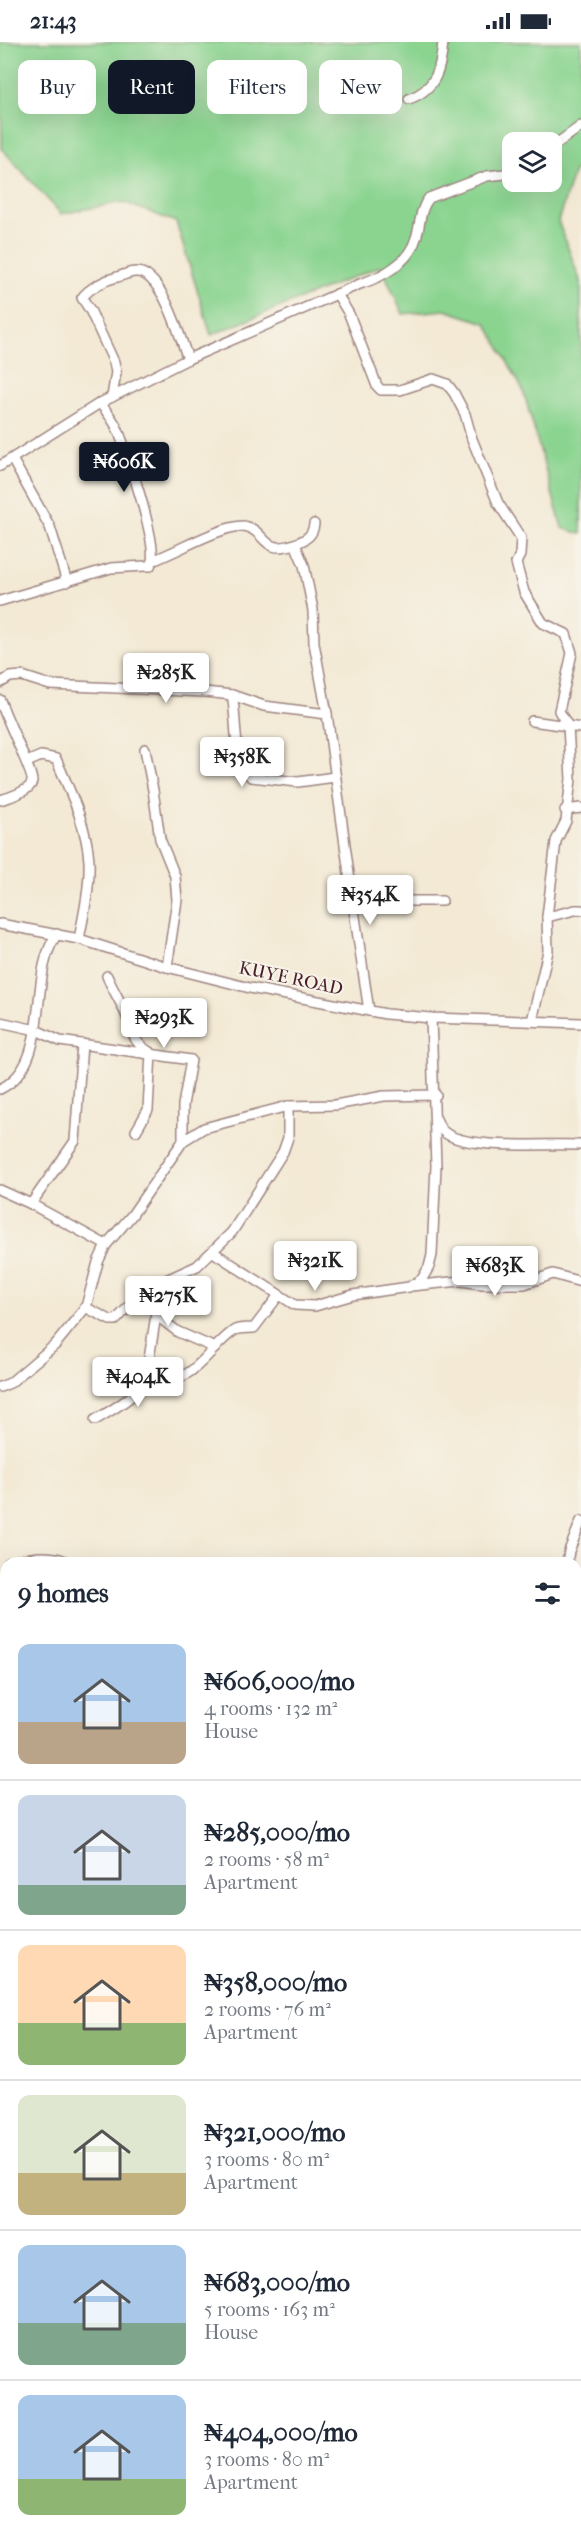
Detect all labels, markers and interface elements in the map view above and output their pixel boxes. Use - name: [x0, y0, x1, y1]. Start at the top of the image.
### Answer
- text: 21:43: [30, 8, 77, 34]
- chip: Buy: [18, 60, 96, 114]
- chip: Rent: [108, 60, 195, 114]
- chip: Filters: [207, 60, 307, 114]
- chip: New: [319, 60, 402, 114]
- map controls: [502, 132, 562, 192]
- button: layers: [502, 132, 562, 192]
- pin: ₦606K: [82, 442, 166, 493]
- text: ₦606K: [93, 450, 155, 473]
- pin: ₦285K: [124, 653, 208, 704]
- text: ₦285K: [137, 661, 195, 684]
- pin: ₦358K: [200, 737, 284, 788]
- text: ₦358K: [214, 745, 270, 768]
- pin: ₦354K: [328, 875, 412, 926]
- text: ₦354K: [341, 883, 399, 906]
- street label: KUYE ROAD: [237, 957, 345, 1000]
- pin: ₦293K: [122, 998, 206, 1049]
- text: ₦293K: [135, 1006, 193, 1029]
- pin: ₦321K: [273, 1241, 357, 1292]
- pin: ₦683K: [453, 1246, 537, 1297]
- text: ₦321K: [288, 1249, 342, 1272]
- text: ₦683K: [466, 1254, 524, 1277]
- pin: ₦275K: [126, 1276, 210, 1327]
- text: ₦275K: [139, 1284, 197, 1307]
- pin: ₦404K: [96, 1357, 180, 1408]
- text: ₦404K: [106, 1365, 170, 1388]
- icon: filters: [531, 1577, 564, 1610]
- text: 9 homes: [18, 1578, 109, 1609]
- text: ₦606,000/mo: [204, 1666, 355, 1697]
- icon: home: [66, 1668, 138, 1740]
- text: 4 rooms · 132 m²: [204, 1697, 337, 1720]
- text: House: [204, 1720, 258, 1743]
- text: ₦285,000/mo: [204, 1817, 350, 1848]
- icon: home: [66, 1819, 138, 1891]
- text: 2 rooms · 58 m²: [204, 1848, 329, 1871]
- text: Apartment: [204, 1871, 298, 1894]
- text: ₦358,000/mo: [204, 1967, 347, 1998]
- icon: home: [66, 1969, 138, 2041]
- text: 2 rooms · 76 m²: [204, 1998, 331, 2021]
- text: Apartment: [204, 2021, 298, 2044]
- text: ₦321,000/mo: [204, 2117, 346, 2148]
- icon: home: [66, 2119, 138, 2191]
- text: 3 rooms · 80 m²: [204, 2148, 329, 2171]
- text: Apartment: [204, 2171, 298, 2194]
- text: ₦683,000/mo: [204, 2267, 350, 2298]
- icon: home: [66, 2269, 138, 2341]
- text: 5 rooms · 163 m²: [204, 2298, 335, 2321]
- text: House: [204, 2321, 258, 2344]
- text: ₦404,000/mo: [204, 2417, 358, 2448]
- icon: home: [66, 2419, 138, 2491]
- text: 3 rooms · 80 m²: [204, 2448, 329, 2471]
- text: Apartment: [204, 2471, 298, 2494]

